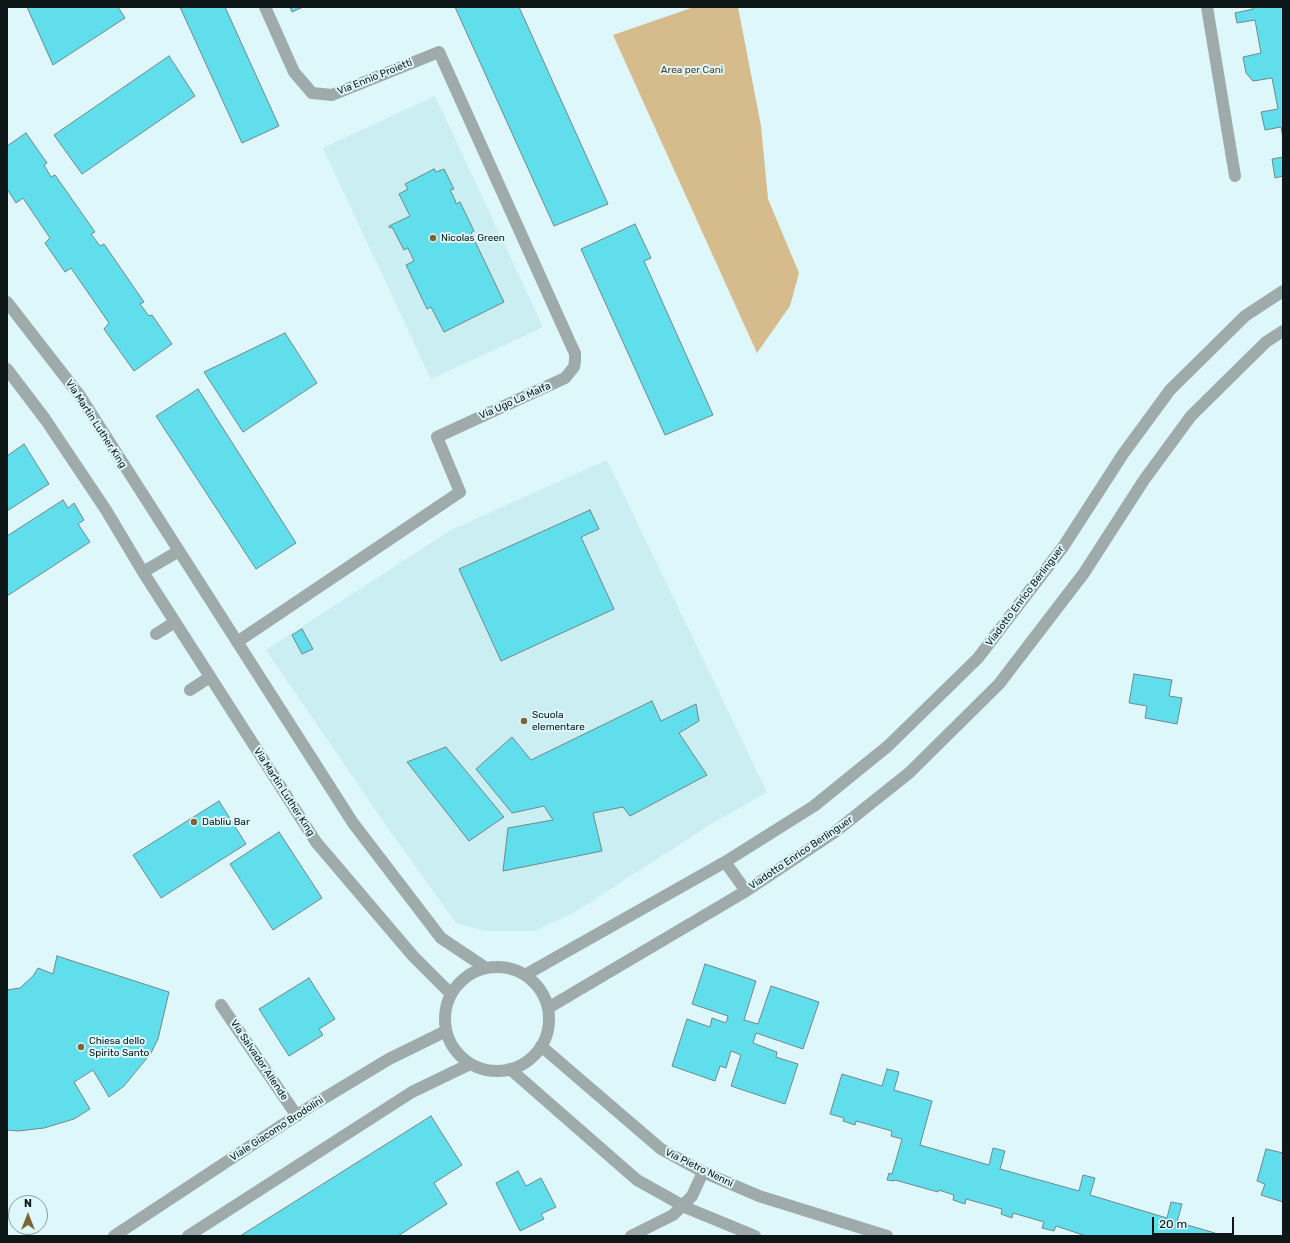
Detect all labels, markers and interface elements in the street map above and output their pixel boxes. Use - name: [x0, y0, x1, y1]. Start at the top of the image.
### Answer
- street label: Via Ennio Proietti: [336, 56, 414, 98]
- park label: Area per Cani: [661, 64, 723, 76]
- place label: Nicolas Green: [441, 232, 505, 244]
- marker: Nicolas Green: [428, 233, 438, 243]
- street label: Via Martin Luther King: [63, 378, 129, 470]
- street label: Via Ugo La Malfa: [477, 380, 553, 422]
- street label: Viadotto Enrico Berlinguer: [983, 543, 1067, 649]
- place label: Scuola elementare: [532, 709, 585, 732]
- marker: Scuola elementare: [519, 716, 529, 726]
- street label: Via Martin Luther King: [251, 746, 317, 838]
- street label: Viadotto Enrico Berlinguer: [747, 814, 855, 892]
- place label: Dabliu Bar: [202, 816, 250, 828]
- marker: Dabliu Bar: [189, 817, 199, 827]
- street label: Via Salvador Allende: [228, 1017, 290, 1103]
- place label: Chiesa dello Spirito Santo: [89, 1035, 149, 1058]
- marker: Chiesa dello Spirito Santo: [76, 1042, 86, 1052]
- street label: Viale Giacomo Brodolini: [228, 1094, 326, 1164]
- street label: Via Pietro Nenni: [663, 1146, 735, 1190]
- north arrow: [8, 1195, 48, 1235]
- text: N: [24, 1197, 32, 1210]
- scale bar: [1154, 1209, 1236, 1235]
- text: 20 m: [1159, 1217, 1187, 1231]

